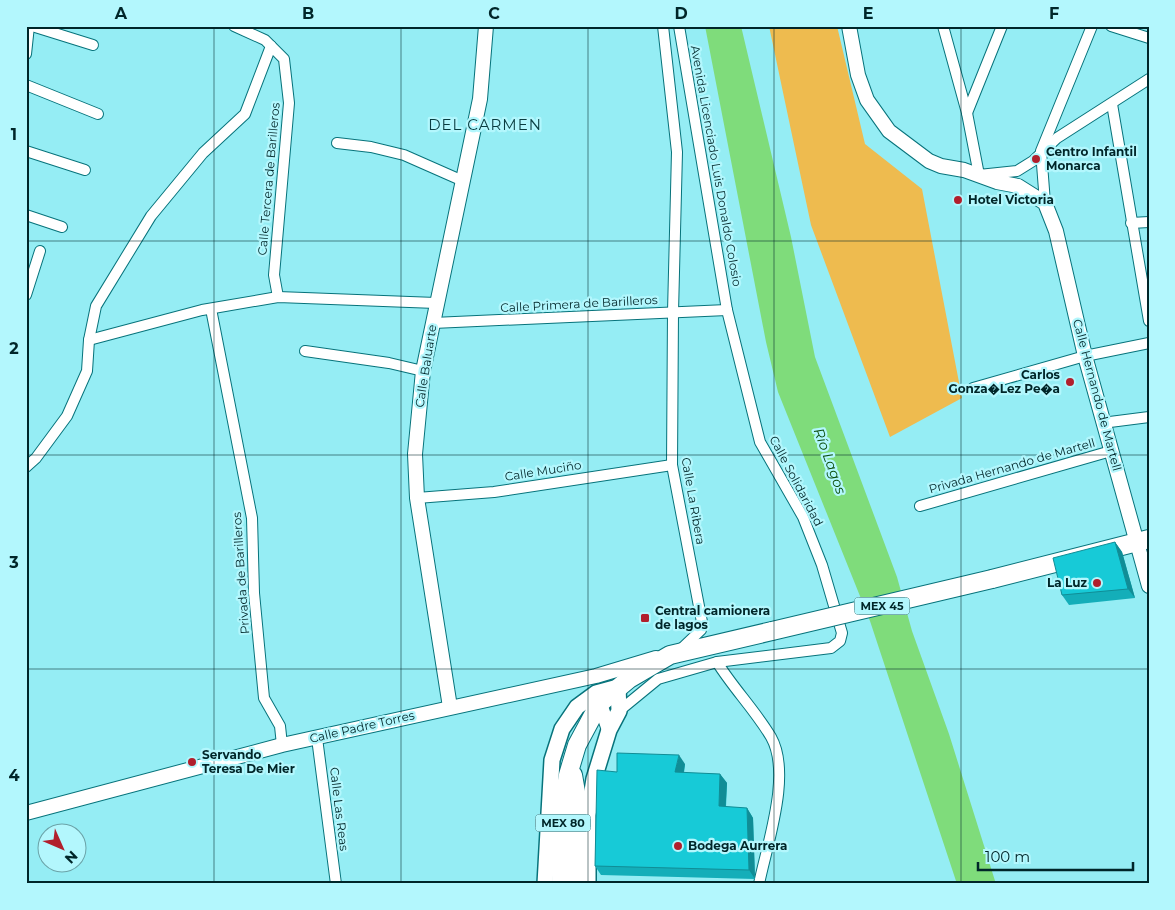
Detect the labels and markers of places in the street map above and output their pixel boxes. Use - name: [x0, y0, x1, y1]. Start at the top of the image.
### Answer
- place label: Centro Infantil Monarca: [1046, 144, 1137, 173]
- marker: Centro Infantil Monarca: [1030, 153, 1042, 165]
- place label: Hotel Victoria: [968, 192, 1054, 207]
- marker: Hotel Victoria: [952, 194, 964, 206]
- place label: Carlos Gonza�Lez Pe�a: [948, 367, 1061, 396]
- marker: Carlos Gonza�Lez Pe�a: [1064, 376, 1076, 388]
- place label: La Luz: [1047, 575, 1087, 590]
- marker: La Luz: [1091, 577, 1103, 589]
- place label: Central camionera de lagos: [655, 603, 770, 632]
- marker: Central camionera de lagos: [639, 612, 651, 624]
- place label: Servando Teresa De Mier: [202, 747, 295, 776]
- marker: Servando Teresa De Mier: [186, 756, 198, 768]
- place label: Bodega Aurrera: [688, 838, 787, 853]
- marker: Bodega Aurrera: [672, 840, 684, 852]

